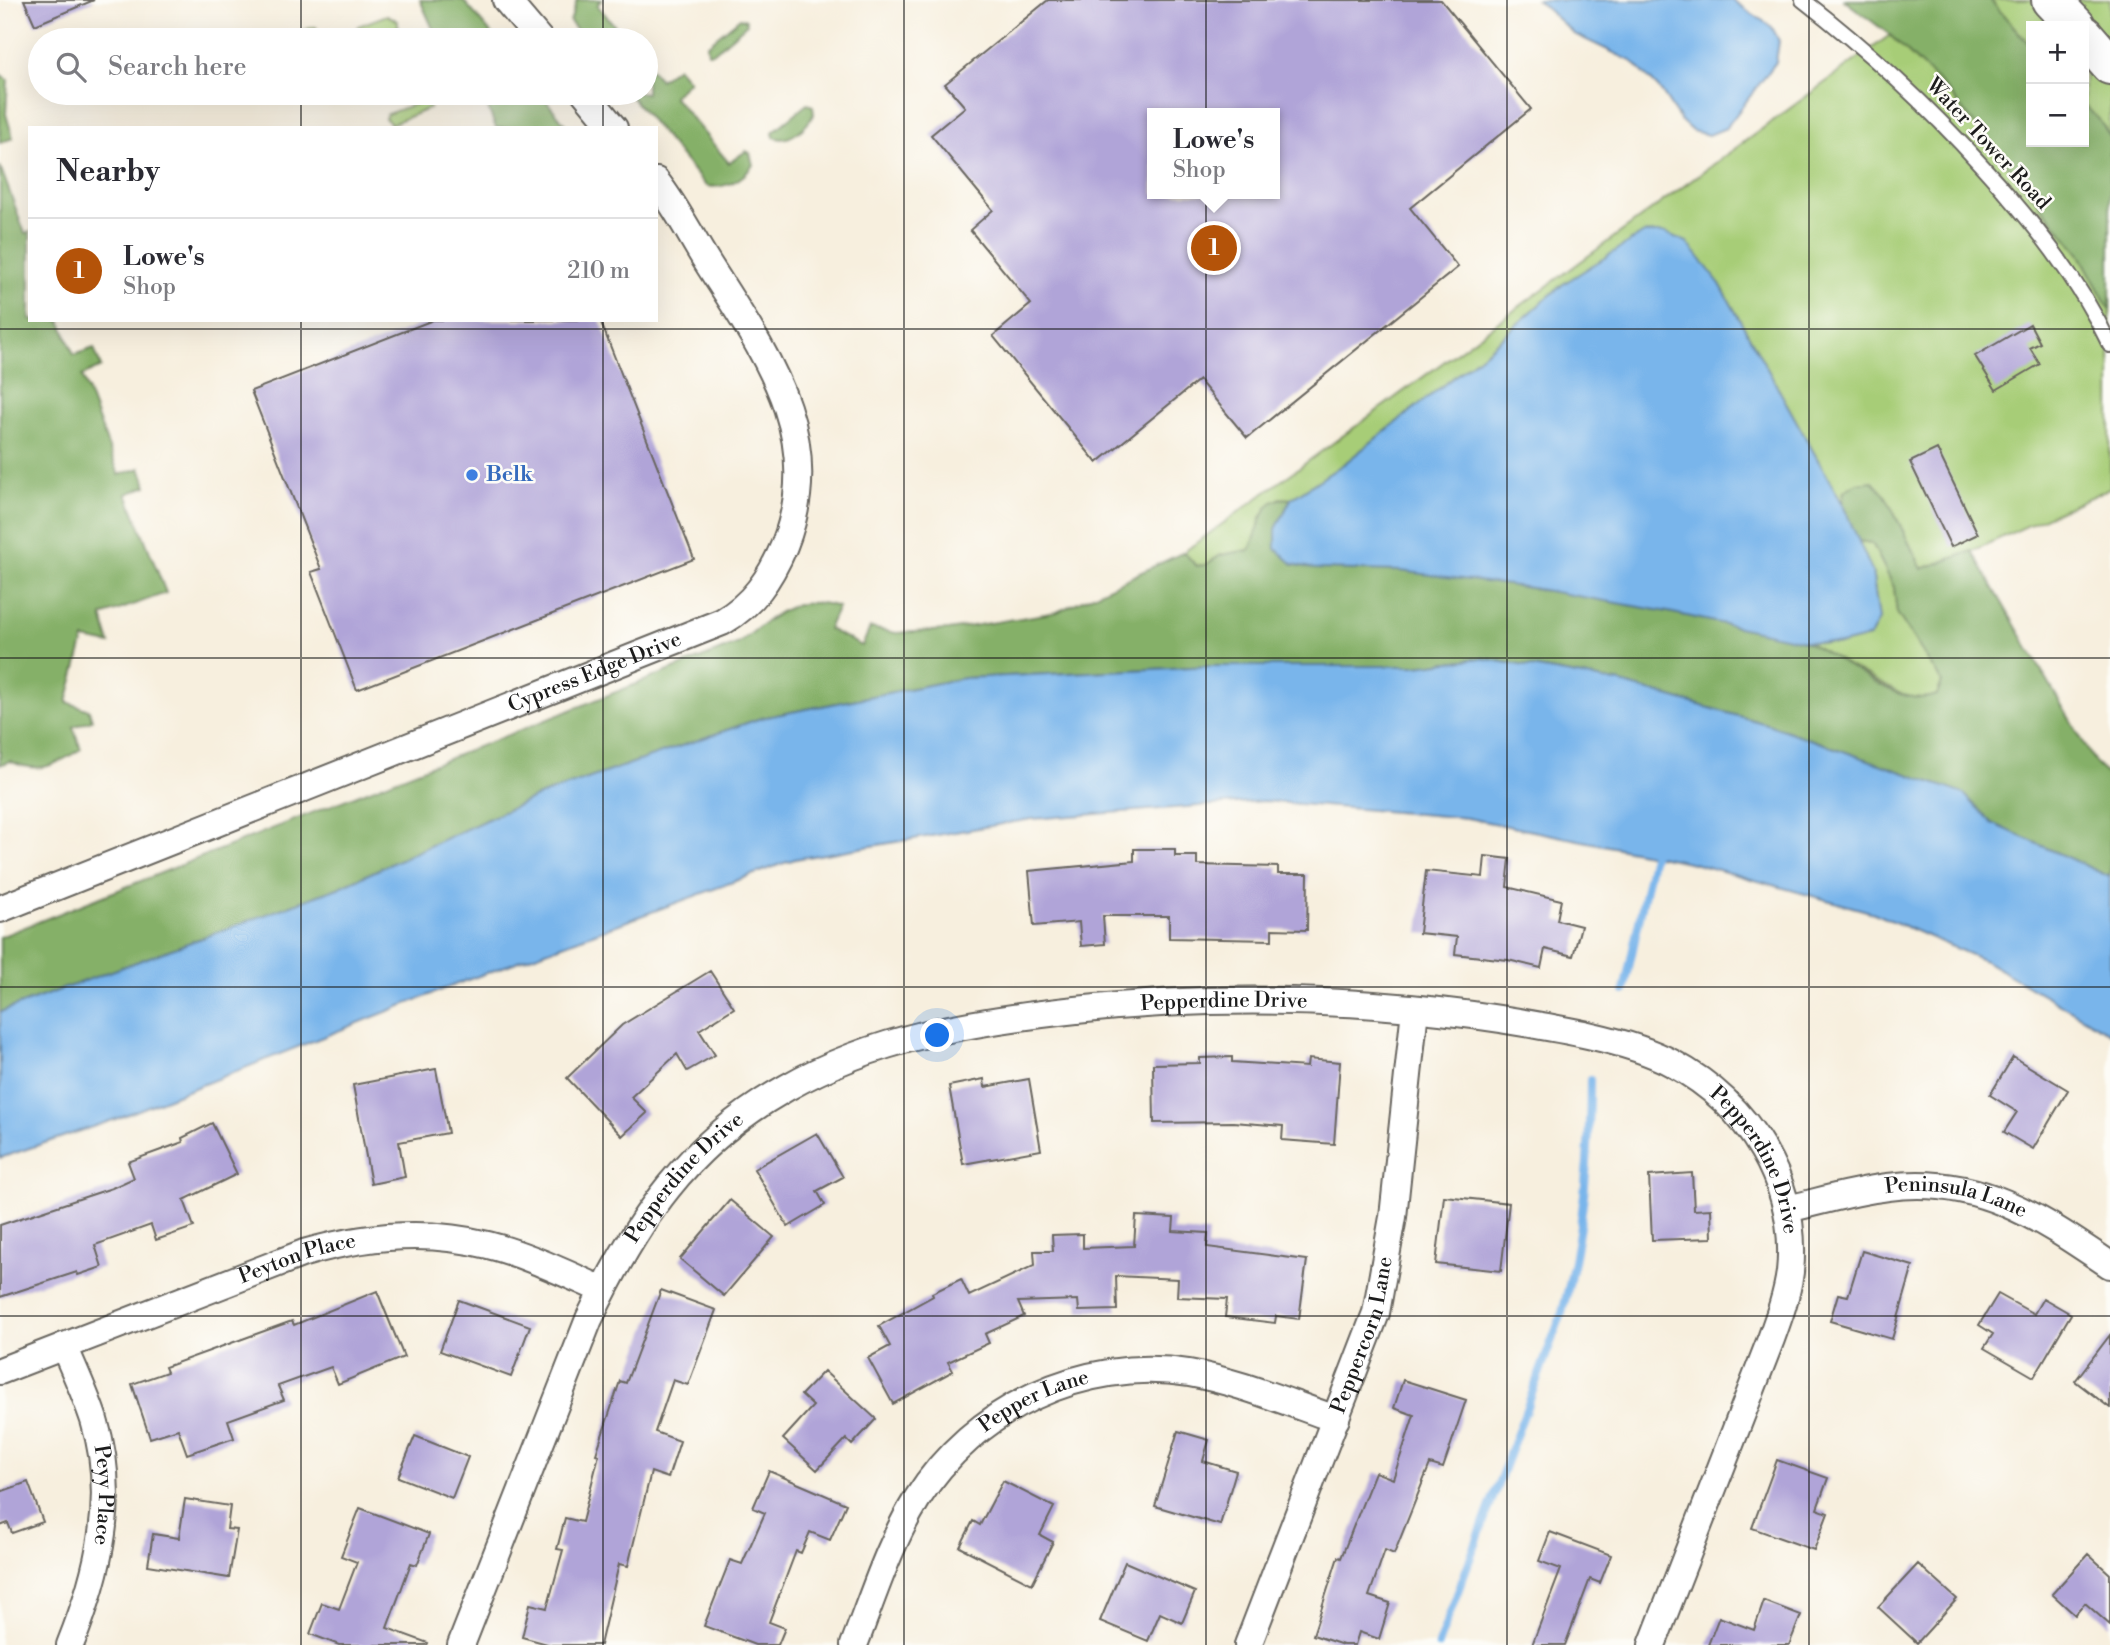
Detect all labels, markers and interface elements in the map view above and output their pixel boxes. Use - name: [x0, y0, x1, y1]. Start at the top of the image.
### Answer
- map controls: [2026, 21, 2089, 147]
- button: +: [2026, 21, 2089, 84]
- search box: [28, 28, 658, 105]
- icon: search: [52, 48, 90, 86]
- text: Search here: [108, 51, 247, 83]
- street label: Water Tower Road: [1920, 72, 2056, 215]
- button: −: [2026, 84, 2089, 147]
- popup: [1147, 108, 1280, 199]
- text: Lowe's: [1173, 124, 1254, 156]
- text: Nearby: [56, 153, 160, 191]
- text: Shop: [1173, 156, 1226, 184]
- pin: 1: [1191, 222, 1237, 274]
- text: Lowe's: [123, 241, 205, 273]
- text: 1: [73, 257, 85, 285]
- text: 210 m: [567, 257, 630, 285]
- text: Shop: [123, 273, 176, 301]
- place label: Belk: [486, 462, 534, 488]
- marker: Belk: [464, 467, 480, 483]
- street label: Cypress Edge Drive: [504, 626, 685, 719]
- street label: Pepperdine Drive: [1140, 988, 1308, 1017]
- your location: [920, 1018, 954, 1052]
- street label: Pepperdine Drive: [1704, 1081, 1803, 1235]
- street label: Pepperdine Drive: [620, 1107, 749, 1248]
- street label: Peninsula Lane: [1883, 1172, 2031, 1224]
- street label: Peyton Place: [235, 1228, 358, 1290]
- street label: Peppercorn Lane: [1325, 1255, 1399, 1417]
- street label: Pepper Lane: [973, 1364, 1091, 1439]
- street label: Peyy Place: [87, 1443, 118, 1547]

